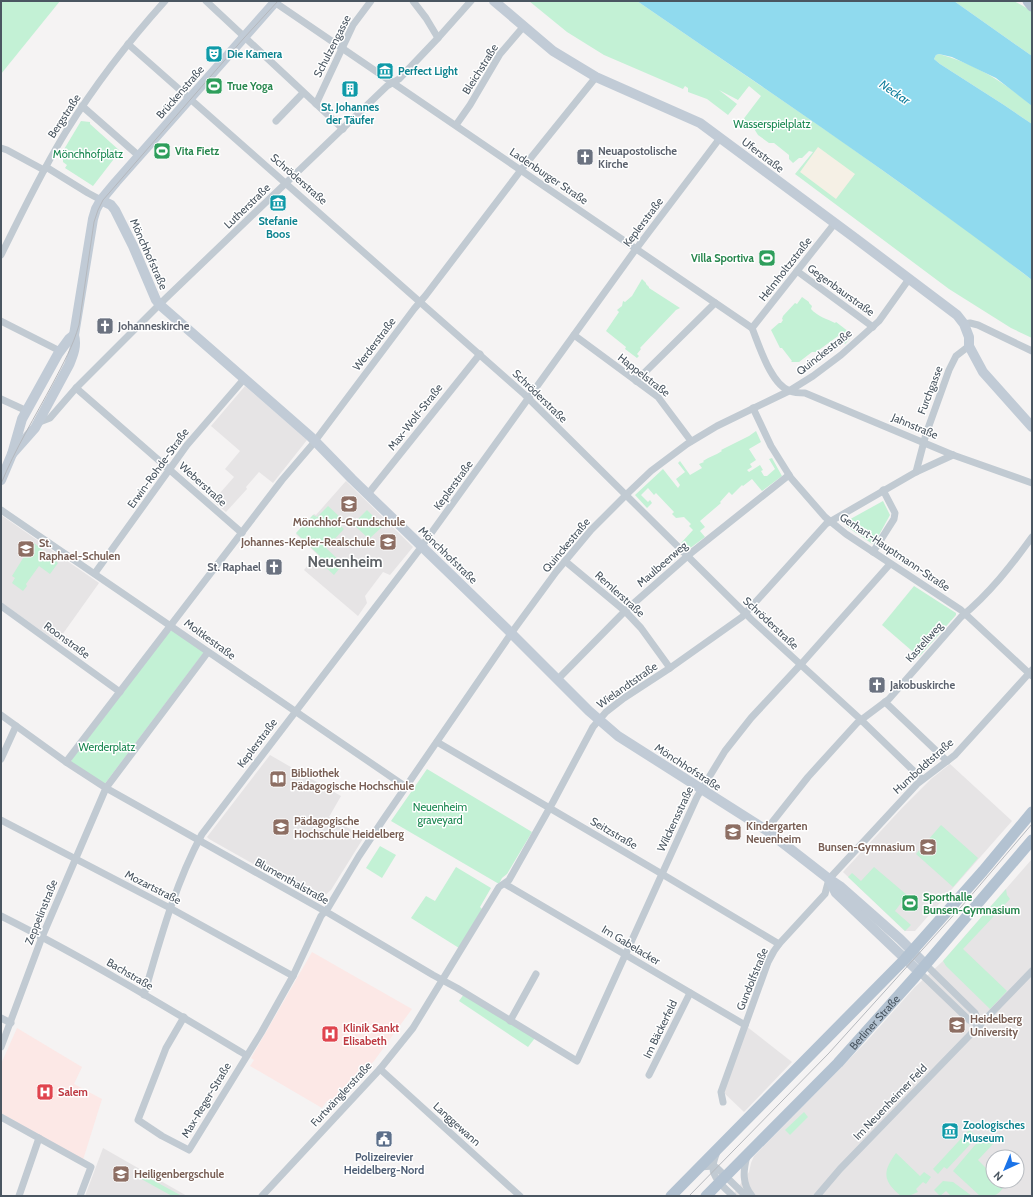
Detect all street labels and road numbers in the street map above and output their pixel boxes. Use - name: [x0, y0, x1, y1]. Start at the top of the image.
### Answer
- street label: Schulzengasse: [310, 12, 354, 80]
- street label: Bleichstraße: [459, 41, 501, 97]
- street label: Brückenstraße: [153, 62, 207, 122]
- street label: Bergstraße: [45, 91, 84, 141]
- street label: Uferstraße: [739, 135, 787, 176]
- street label: Ladenburger Straße: [507, 145, 591, 208]
- street label: Schröderstraße: [268, 150, 331, 208]
- street label: Lutherstraße: [221, 180, 273, 231]
- street label: Keplerstraße: [620, 194, 666, 249]
- street label: Mönchhofstraße: [127, 216, 171, 292]
- street label: Helmholtzstraße: [756, 234, 815, 304]
- street label: Gegenbaurstraße: [805, 261, 878, 319]
- street label: Werderstraße: [349, 314, 399, 373]
- street label: Quinckestraße: [793, 326, 855, 378]
- street label: Happelstraße: [615, 350, 673, 400]
- street label: Furchgasse: [914, 363, 946, 416]
- street label: Schröderstraße: [510, 366, 571, 426]
- street label: Max-Wolf-Straße: [385, 381, 446, 453]
- street label: Jahnstraße: [889, 410, 941, 442]
- street label: Erwin-Rohde-Straße: [124, 425, 192, 511]
- street label: Keplerstraße: [430, 457, 476, 513]
- street label: Weberstraße: [176, 459, 230, 509]
- street label: Gerhart-Hauptmann-Straße: [837, 510, 953, 594]
- street label: Quinckestraße: [539, 515, 593, 575]
- street label: Mönchhofstraße: [416, 523, 481, 587]
- street label: Maulbeerweg: [634, 538, 691, 590]
- street label: Remlerstraße: [592, 568, 648, 620]
- street label: Schröderstraße: [740, 594, 802, 653]
- street label: Moltkestraße: [182, 616, 239, 663]
- street label: Roonstraße: [41, 619, 93, 662]
- street label: Kastellweg: [902, 619, 946, 665]
- street label: Wielandtstraße: [594, 659, 660, 711]
- street label: Keplerstraße: [234, 715, 280, 770]
- street label: Humboldtstraße: [890, 735, 956, 797]
- street label: Mönchhofstraße: [652, 740, 724, 794]
- street label: Wilckensstraße: [654, 784, 696, 854]
- street label: Seitzstraße: [588, 814, 640, 852]
- street label: Blumenthalstraße: [252, 855, 332, 907]
- street label: Mozartstraße: [123, 867, 184, 907]
- street label: Zeppelinstraße: [22, 877, 61, 947]
- street label: Im Gabelacker: [599, 922, 663, 968]
- street label: Gundolfstraße: [733, 945, 771, 1012]
- street label: Bachstraße: [104, 955, 156, 993]
- street label: Berliner Straße: [846, 992, 903, 1053]
- street label: Im Bäckerfeld: [640, 997, 680, 1061]
- street label: Furtwänglerstraße: [307, 1058, 375, 1129]
- street label: Max-Reger-Straße: [178, 1059, 234, 1140]
- street label: Im Neuenheimer Feld: [850, 1061, 930, 1143]
- street label: Langgewann: [430, 1099, 484, 1149]

